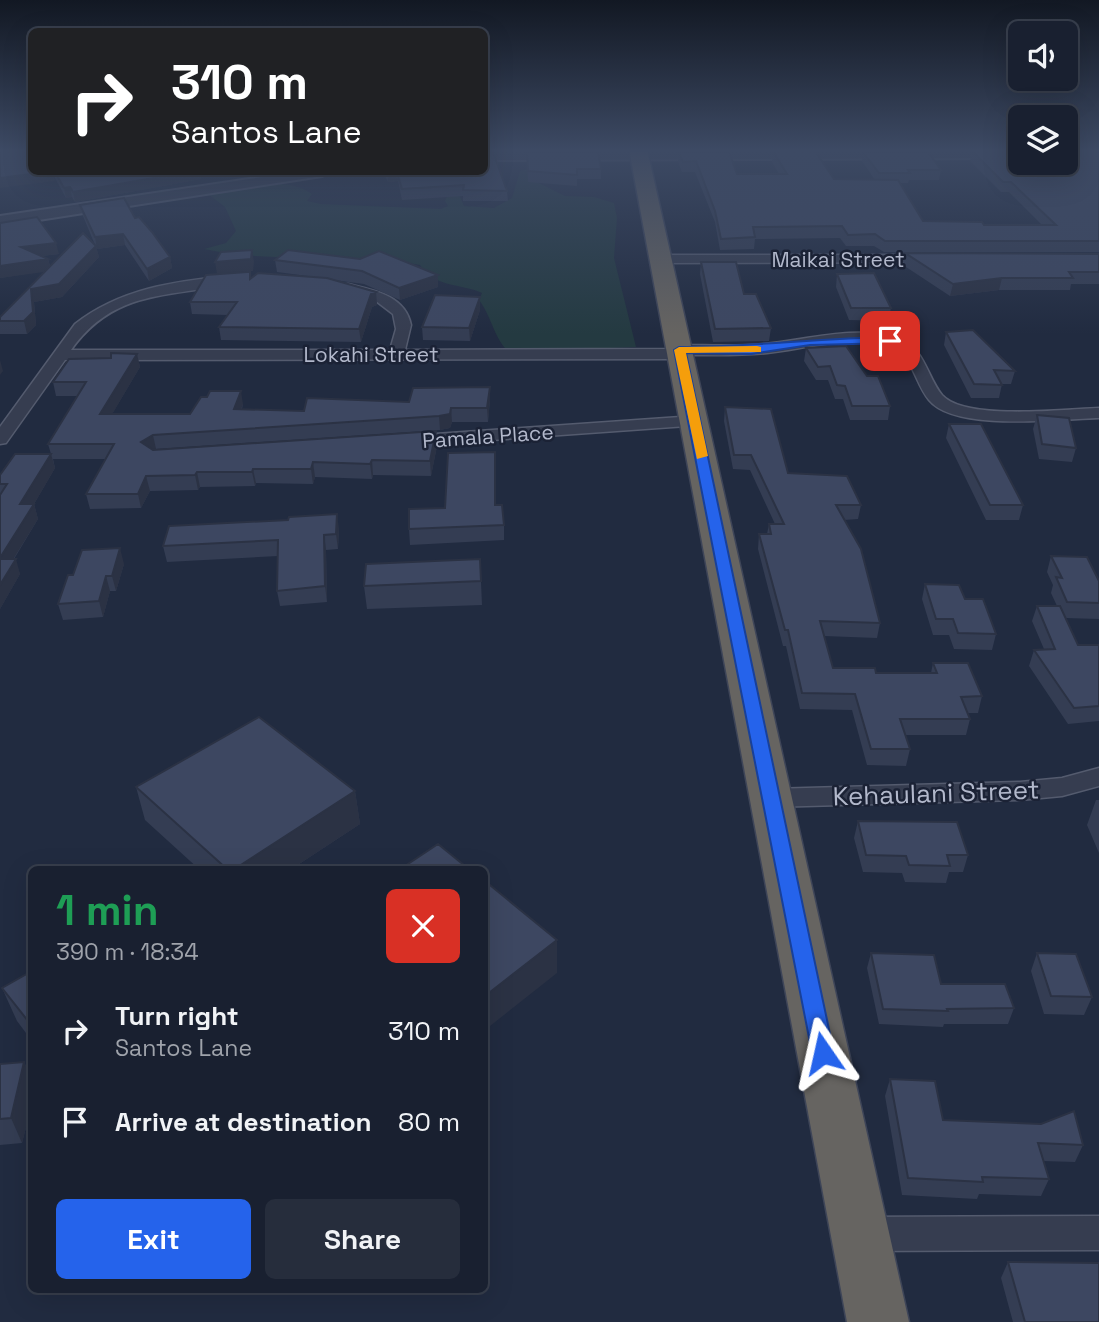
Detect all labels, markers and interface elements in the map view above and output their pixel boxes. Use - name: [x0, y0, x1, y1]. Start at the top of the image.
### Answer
- map controls: [1008, 21, 1078, 175]
- button: sound: [1008, 21, 1078, 91]
- text: 310 m: [171, 51, 308, 113]
- icon: right: [56, 56, 147, 147]
- button: layers: [1008, 105, 1078, 175]
- text: Santos Lane: [171, 112, 362, 152]
- street label: Maikai Street: [771, 246, 905, 273]
- pin: [860, 311, 920, 371]
- icon: arrive: [871, 322, 909, 360]
- street label: Lokahi Street: [303, 341, 439, 368]
- street label: Pamala Place: [421, 418, 555, 454]
- street label: Kehaulani Street: [832, 772, 1040, 814]
- text: 1 min: [56, 884, 159, 937]
- button: close: [386, 889, 460, 963]
- text: 390 m · 18:34: [56, 937, 199, 967]
- text: Turn right: [115, 999, 239, 1033]
- icon: right: [56, 1012, 94, 1050]
- text: 310 m: [388, 1014, 460, 1048]
- position arrow: [786, 1016, 860, 1090]
- text: Santos Lane: [115, 1033, 252, 1063]
- icon: arrive: [56, 1103, 94, 1141]
- text: Arrive at destination: [115, 1105, 372, 1139]
- text: 80 m: [398, 1105, 460, 1139]
- button: Exit: [56, 1199, 251, 1279]
- button: Share: [265, 1199, 460, 1279]

